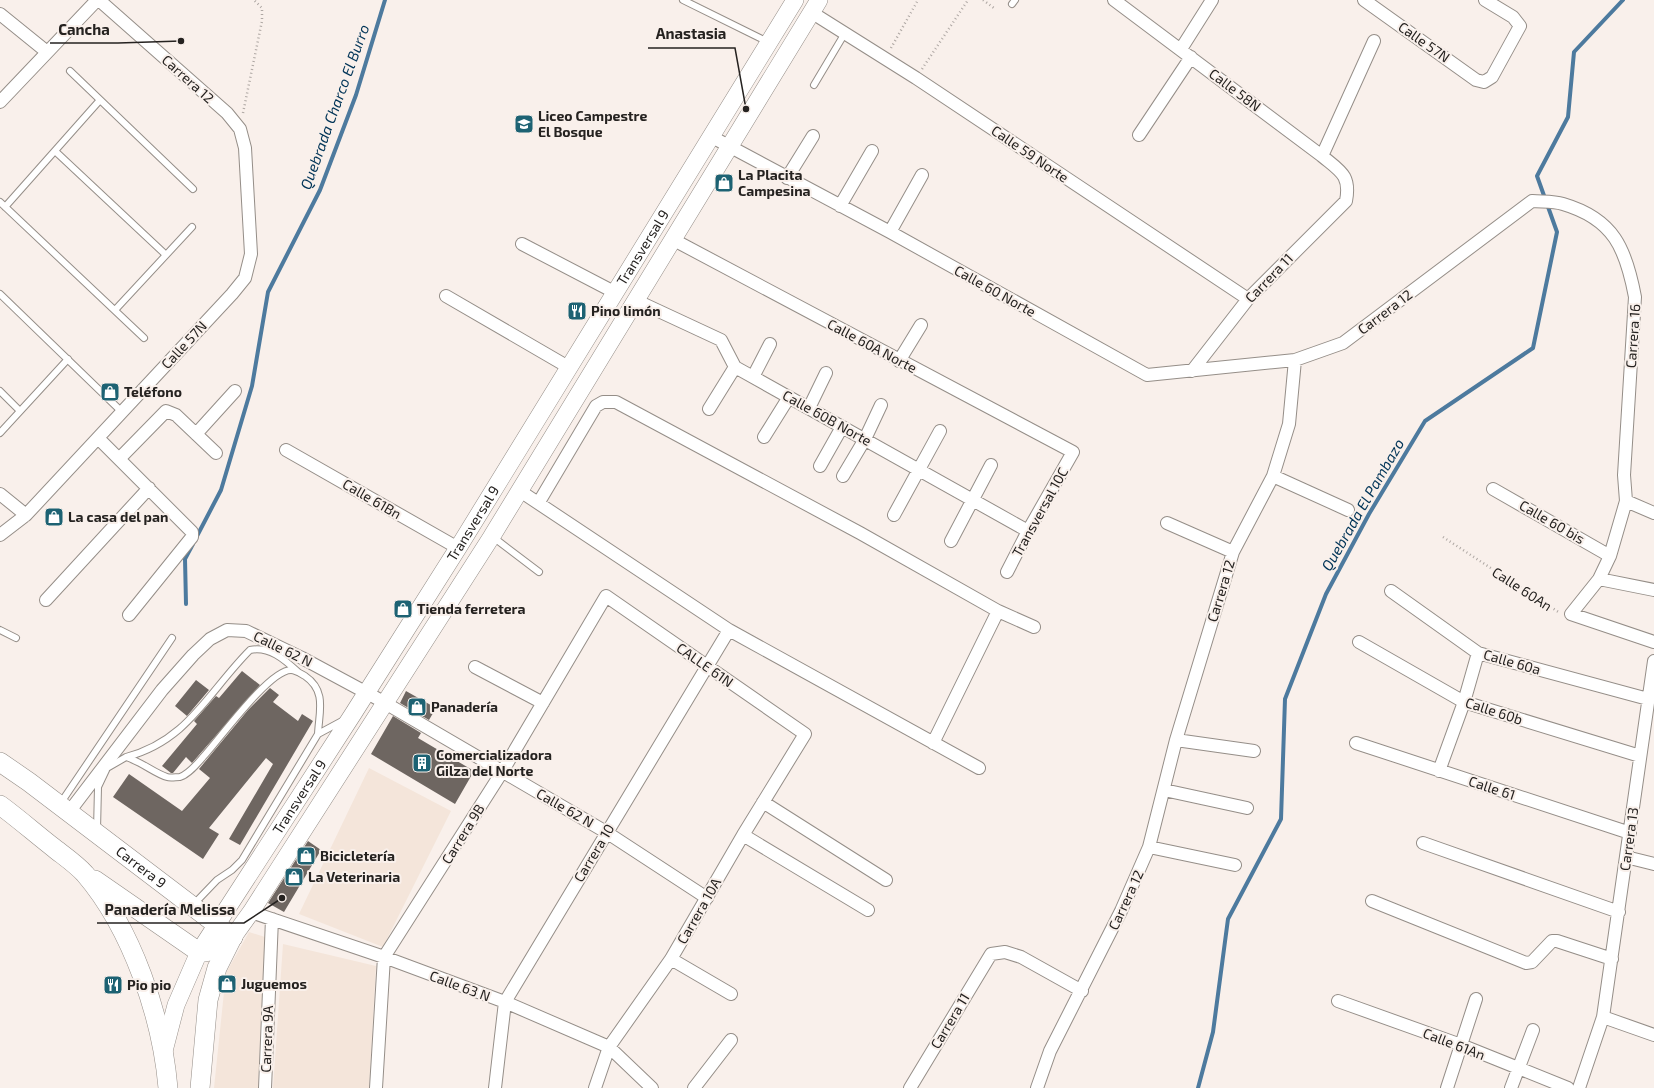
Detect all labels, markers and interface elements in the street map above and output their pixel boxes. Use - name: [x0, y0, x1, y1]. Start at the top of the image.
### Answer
- callout: Cancha: [50, 16, 118, 43]
- street label: Calle 57N: [1395, 18, 1453, 66]
- text: Cancha: [58, 20, 110, 38]
- callout: Anastasia: [648, 21, 735, 48]
- water label: Quebrada Charco El Burro: [296, 22, 373, 192]
- text: Anastasia: [656, 24, 726, 42]
- street label: Carrera 12: [159, 51, 218, 106]
- street label: Calle 58N: [1206, 65, 1265, 115]
- place label: Liceo Campestre El Bosque: [538, 107, 647, 140]
- school or university icon: Liceo Campestre El Bosque: [513, 113, 535, 135]
- street label: Calle 59 Norte: [988, 122, 1072, 186]
- place label: La Placita Campesina: [738, 166, 811, 199]
- shop icon: La Placita Campesina: [713, 172, 735, 194]
- street label: Transversal 9: [613, 206, 672, 288]
- street label: Carrera 11: [1241, 250, 1296, 306]
- street label: Calle 60 Norte: [952, 261, 1039, 320]
- street label: Carrera 12: [1354, 285, 1416, 338]
- restaurant icon: Pino limón: [566, 300, 588, 322]
- place label: Pino limón: [591, 302, 661, 319]
- street label: Carrera 16: [1622, 303, 1643, 369]
- street label: Calle 60A Norte: [825, 315, 920, 376]
- street label: Calle 57N: [157, 317, 210, 372]
- shop icon: Teléfono: [99, 381, 121, 403]
- place label: Teléfono: [124, 383, 182, 400]
- street label: Calle 60B Norte: [780, 386, 875, 449]
- water label: Quebrada El Pambazo: [1317, 435, 1408, 574]
- street label: Transversal 10C: [1008, 464, 1071, 559]
- street label: Calle 61Bn: [340, 475, 405, 522]
- street label: Transversal 9: [443, 482, 502, 564]
- street label: Calle 60 bis: [1516, 496, 1588, 547]
- shop icon: La casa del pan: [43, 506, 65, 528]
- place label: La casa del pan: [68, 508, 168, 525]
- street label: Carrera 12: [1203, 558, 1238, 624]
- street label: Calle 60An: [1489, 563, 1555, 614]
- shop icon: Tienda ferretera: [392, 598, 414, 620]
- place label: Tienda ferretera: [417, 600, 526, 617]
- street label: Calle 62 N: [251, 627, 315, 670]
- street label: CALLE 61N: [674, 639, 737, 690]
- street label: Calle 60a: [1482, 645, 1543, 678]
- street label: Calle 60b: [1463, 693, 1525, 728]
- shop icon: Panadería: [406, 696, 428, 718]
- place label: Panadería: [431, 698, 498, 715]
- place label: Comercializadora Gilza del Norte: [436, 746, 552, 779]
- building icon: Comercializadora Gilza del Norte: [411, 752, 433, 774]
- street label: Transversal 9: [269, 756, 329, 837]
- street label: Calle 61: [1467, 772, 1518, 803]
- street label: Calle 62 N: [534, 784, 597, 831]
- street label: Carrera 9B: [438, 801, 488, 867]
- street label: Carrera 13: [1616, 806, 1641, 872]
- street label: Carrera 10: [570, 821, 618, 885]
- street label: Carrera 9: [113, 842, 170, 891]
- shop icon: Bicicletería: [295, 845, 317, 867]
- place label: Bicicletería: [320, 847, 395, 864]
- shop icon: La Veterinaria: [283, 866, 305, 888]
- street label: Carrera 12: [1104, 867, 1147, 932]
- place label: La Veterinaria: [308, 868, 400, 885]
- street label: Carrera 10A: [673, 874, 724, 947]
- callout: Panadería Melissa: [97, 896, 244, 923]
- text: Panadería Melissa: [105, 900, 235, 918]
- street label: Calle 63 N: [427, 967, 493, 1004]
- shop icon: Juguemos: [216, 973, 238, 995]
- restaurant icon: Pio pio: [102, 974, 124, 996]
- place label: Juguemos: [241, 975, 307, 992]
- place label: Pio pio: [127, 976, 171, 993]
- street label: Carrera 11: [926, 990, 973, 1052]
- street label: Carrera 9A: [257, 1005, 276, 1073]
- street label: Calle 61An: [1421, 1024, 1488, 1063]

